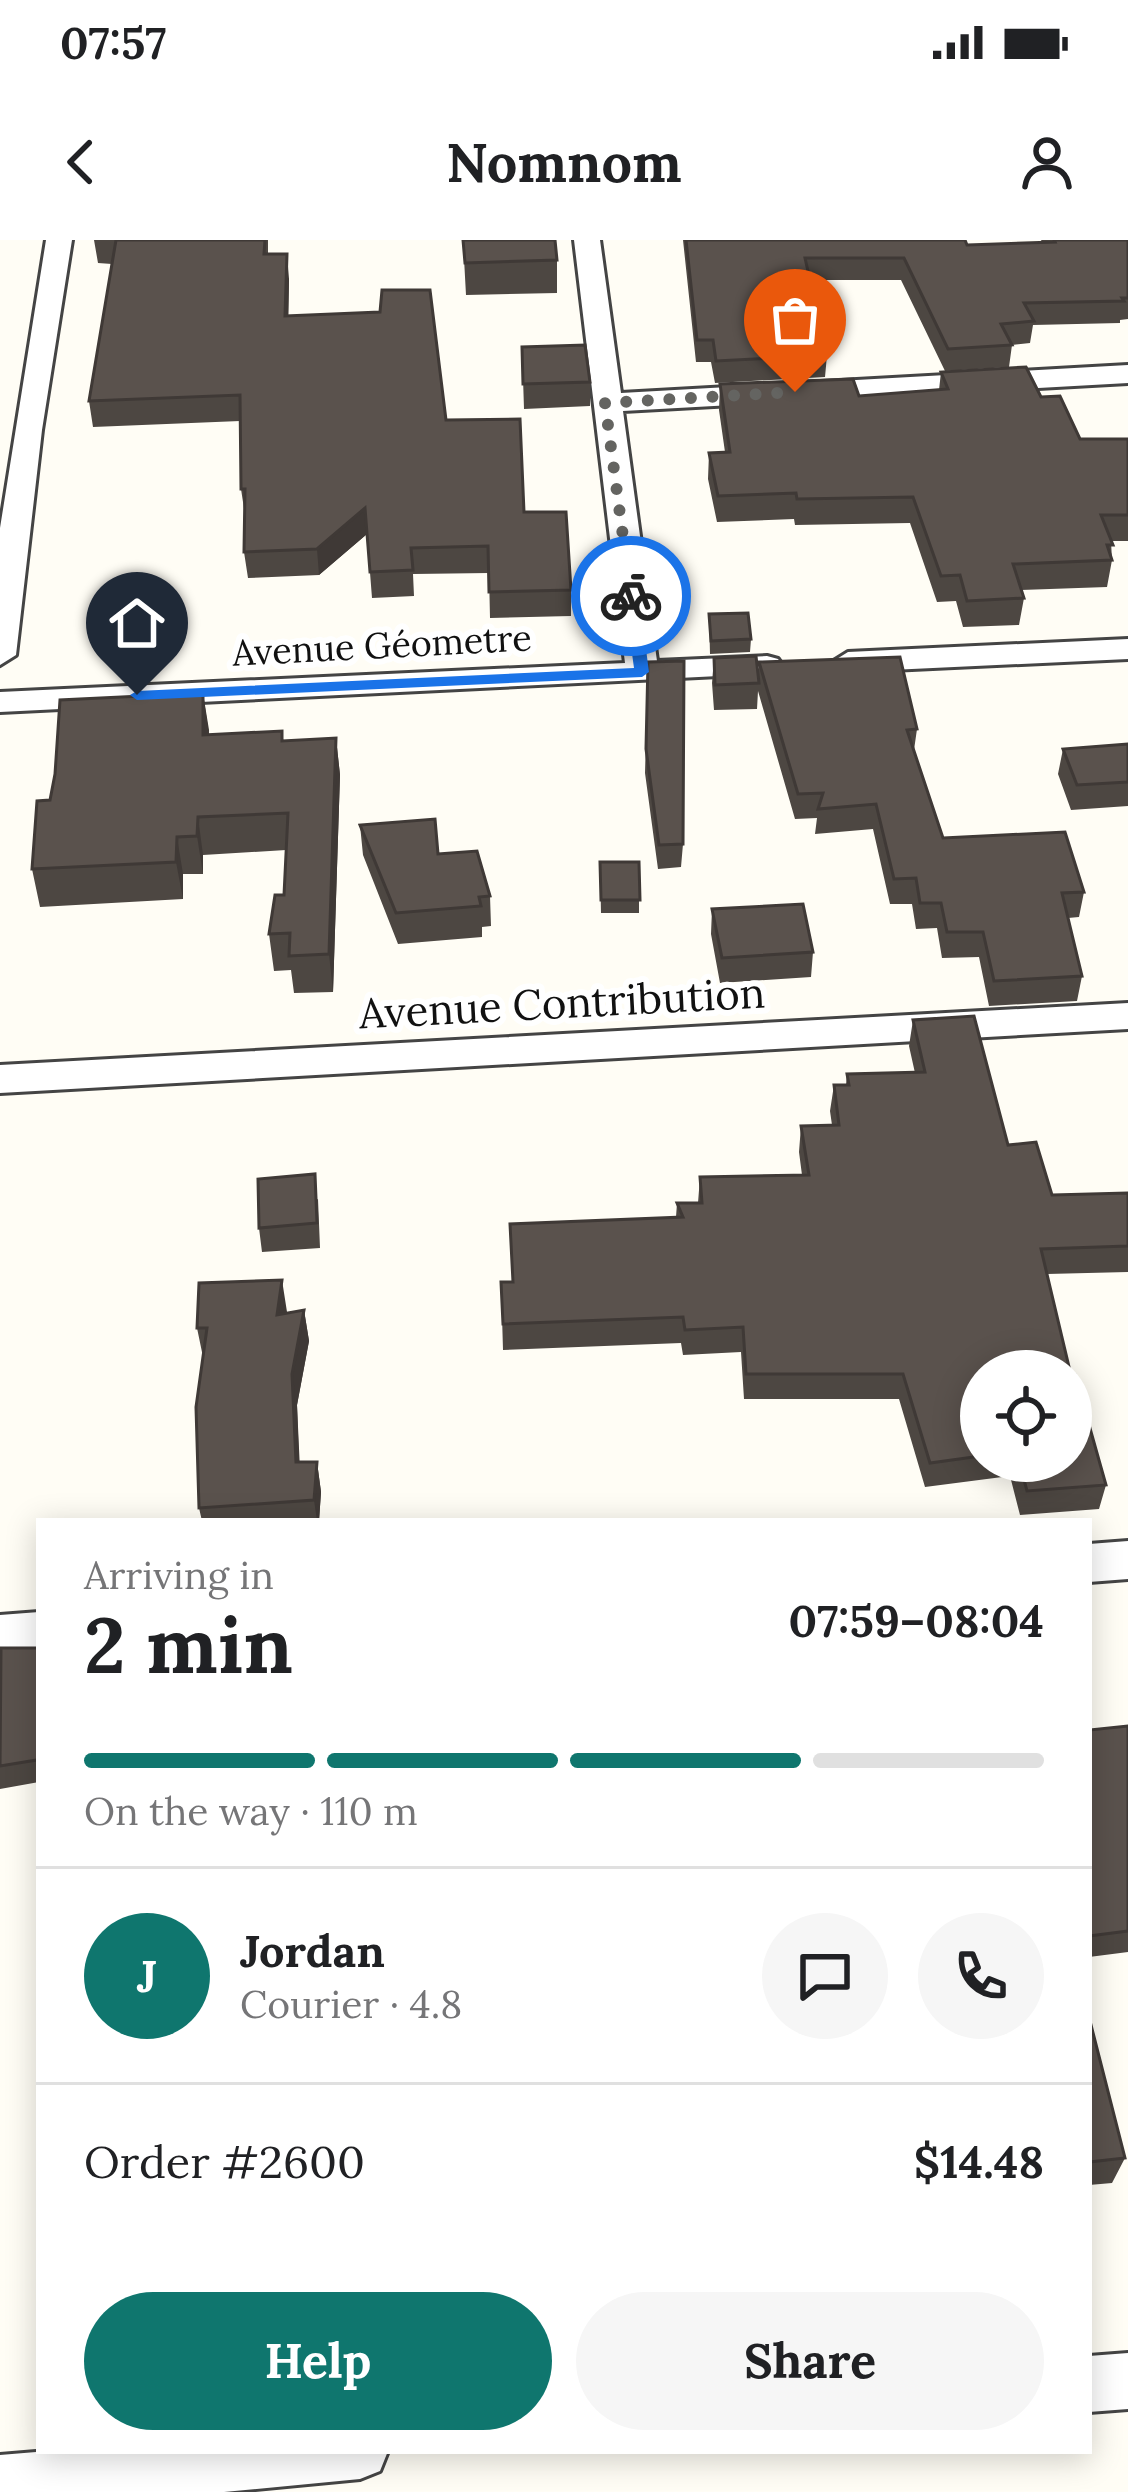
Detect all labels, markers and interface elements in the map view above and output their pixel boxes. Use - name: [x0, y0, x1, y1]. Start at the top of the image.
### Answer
- text: 07:57: [60, 14, 166, 71]
- text: Nomnom: [446, 128, 682, 197]
- icon: back: [48, 129, 114, 195]
- icon: person: [1014, 129, 1080, 195]
- pin: [744, 269, 846, 392]
- icon: bag: [762, 287, 828, 353]
- courier: [571, 536, 691, 656]
- icon: bike: [598, 563, 664, 629]
- pin: [86, 572, 188, 695]
- icon: home: [104, 590, 170, 656]
- street label: Avenue Géometre: [230, 614, 533, 676]
- street label: Avenue Contribution: [357, 965, 766, 1041]
- map controls: [960, 1350, 1092, 1482]
- button: locate: [960, 1350, 1092, 1482]
- text: Arriving in: [84, 1550, 274, 1600]
- text: 07:59–08:04: [789, 1592, 1044, 1649]
- text: 2 min: [84, 1595, 293, 1694]
- text: On the way · 110 m: [84, 1786, 418, 1836]
- button: chat: [762, 1913, 888, 2039]
- button: phone: [918, 1913, 1044, 2039]
- text: Jordan: [240, 1922, 385, 1979]
- text: J: [137, 1947, 157, 2004]
- text: Courier · 4.8: [240, 1979, 462, 2029]
- text: Order #2600: [84, 2133, 365, 2190]
- text: $14.48: [914, 2133, 1044, 2190]
- button: Help: [84, 2292, 552, 2430]
- button: Share: [576, 2292, 1044, 2430]

